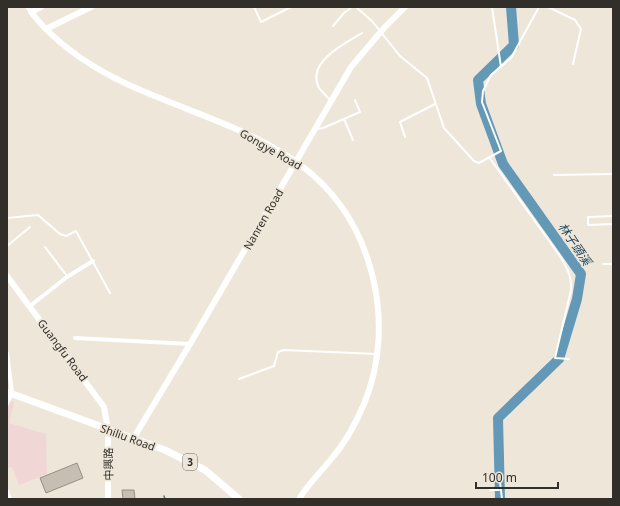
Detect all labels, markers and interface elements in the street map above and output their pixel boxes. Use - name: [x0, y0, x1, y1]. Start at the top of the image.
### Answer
- street label: Gongye Road: [237, 125, 305, 173]
- street label: Nanren Road: [240, 186, 286, 252]
- water label: 林子頭溪: [555, 219, 597, 270]
- street label: Guangfu Road: [35, 316, 91, 384]
- street label: Shiliu Road: [98, 420, 158, 454]
- street label: 中興路: [100, 447, 116, 481]
- road number: 3: [183, 454, 197, 470]
- scale bar: [476, 464, 558, 490]
- text: 100 m: [482, 469, 517, 486]

